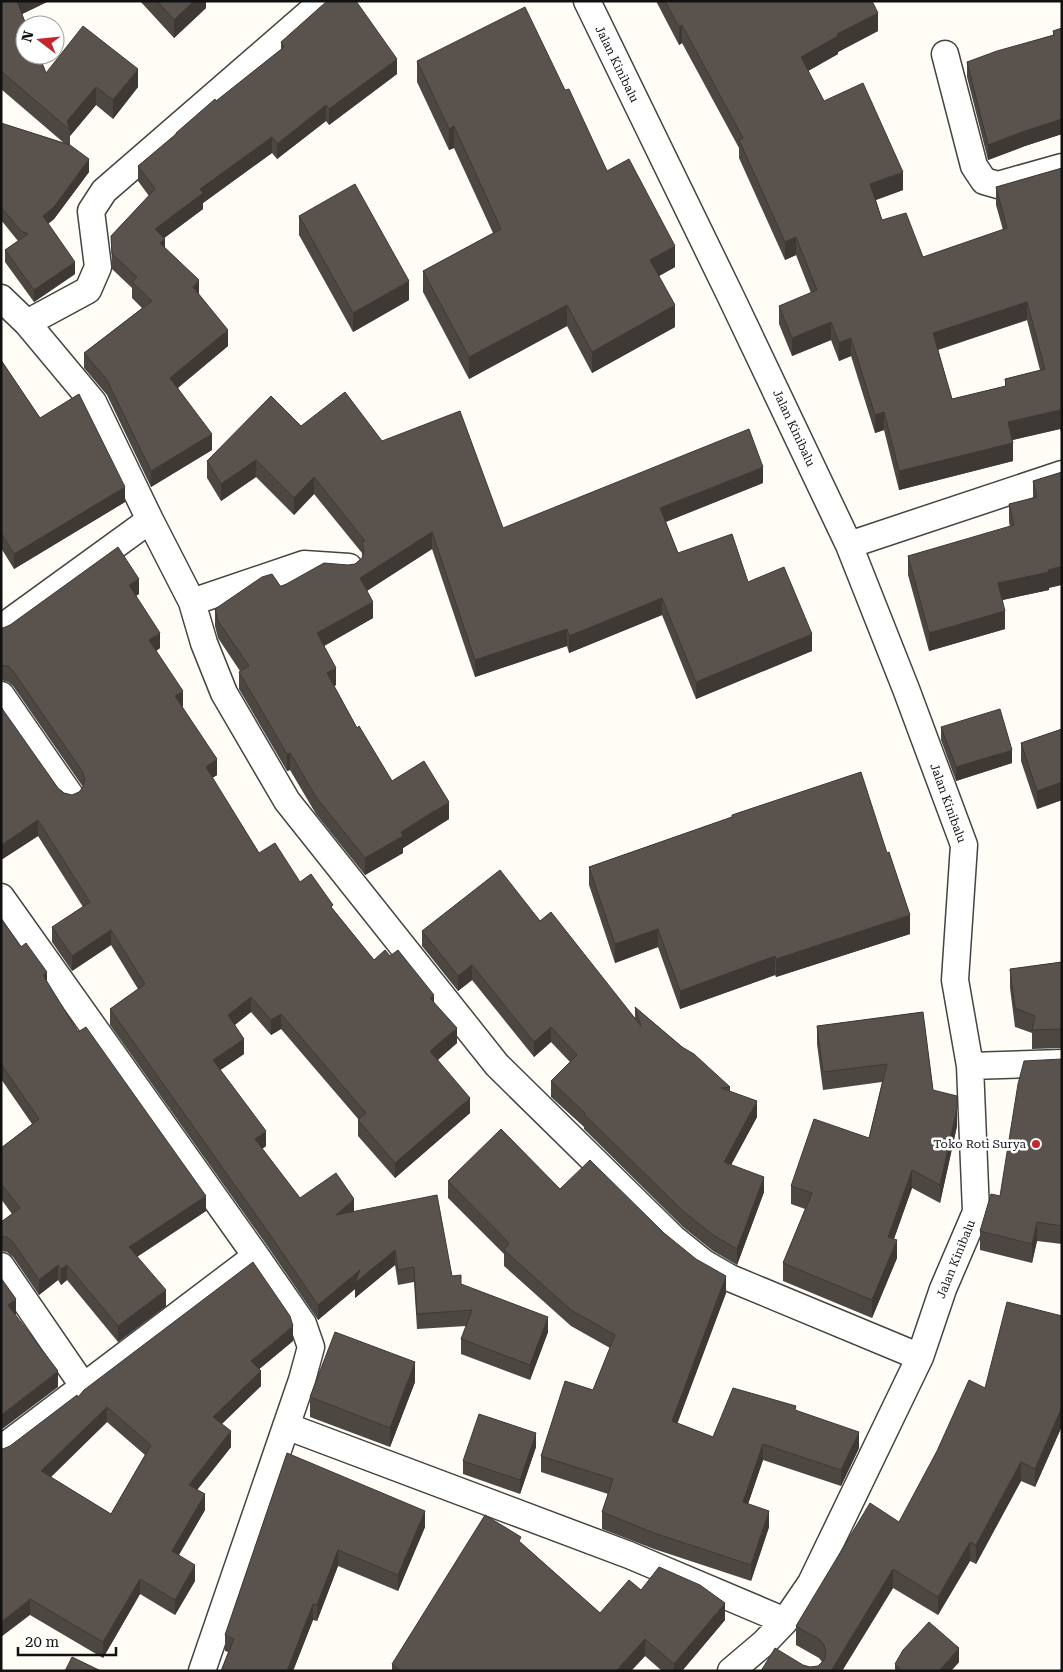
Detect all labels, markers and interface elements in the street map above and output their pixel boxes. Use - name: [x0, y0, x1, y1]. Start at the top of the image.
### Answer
- north arrow: [15, 15, 65, 65]
- street label: Jalan Kinibalu: [592, 23, 642, 105]
- text: N: [18, 29, 37, 44]
- street label: Jalan Kinibalu: [770, 387, 818, 469]
- street label: Jalan Kinibalu: [927, 761, 969, 845]
- place label: Toko Roti Surya: [933, 1137, 1026, 1151]
- marker: Toko Roti Surya: [1030, 1138, 1042, 1150]
- street label: Jalan Kinibalu: [934, 1217, 978, 1300]
- scale bar: [18, 1624, 115, 1656]
- text: 20 m: [25, 1633, 60, 1651]

